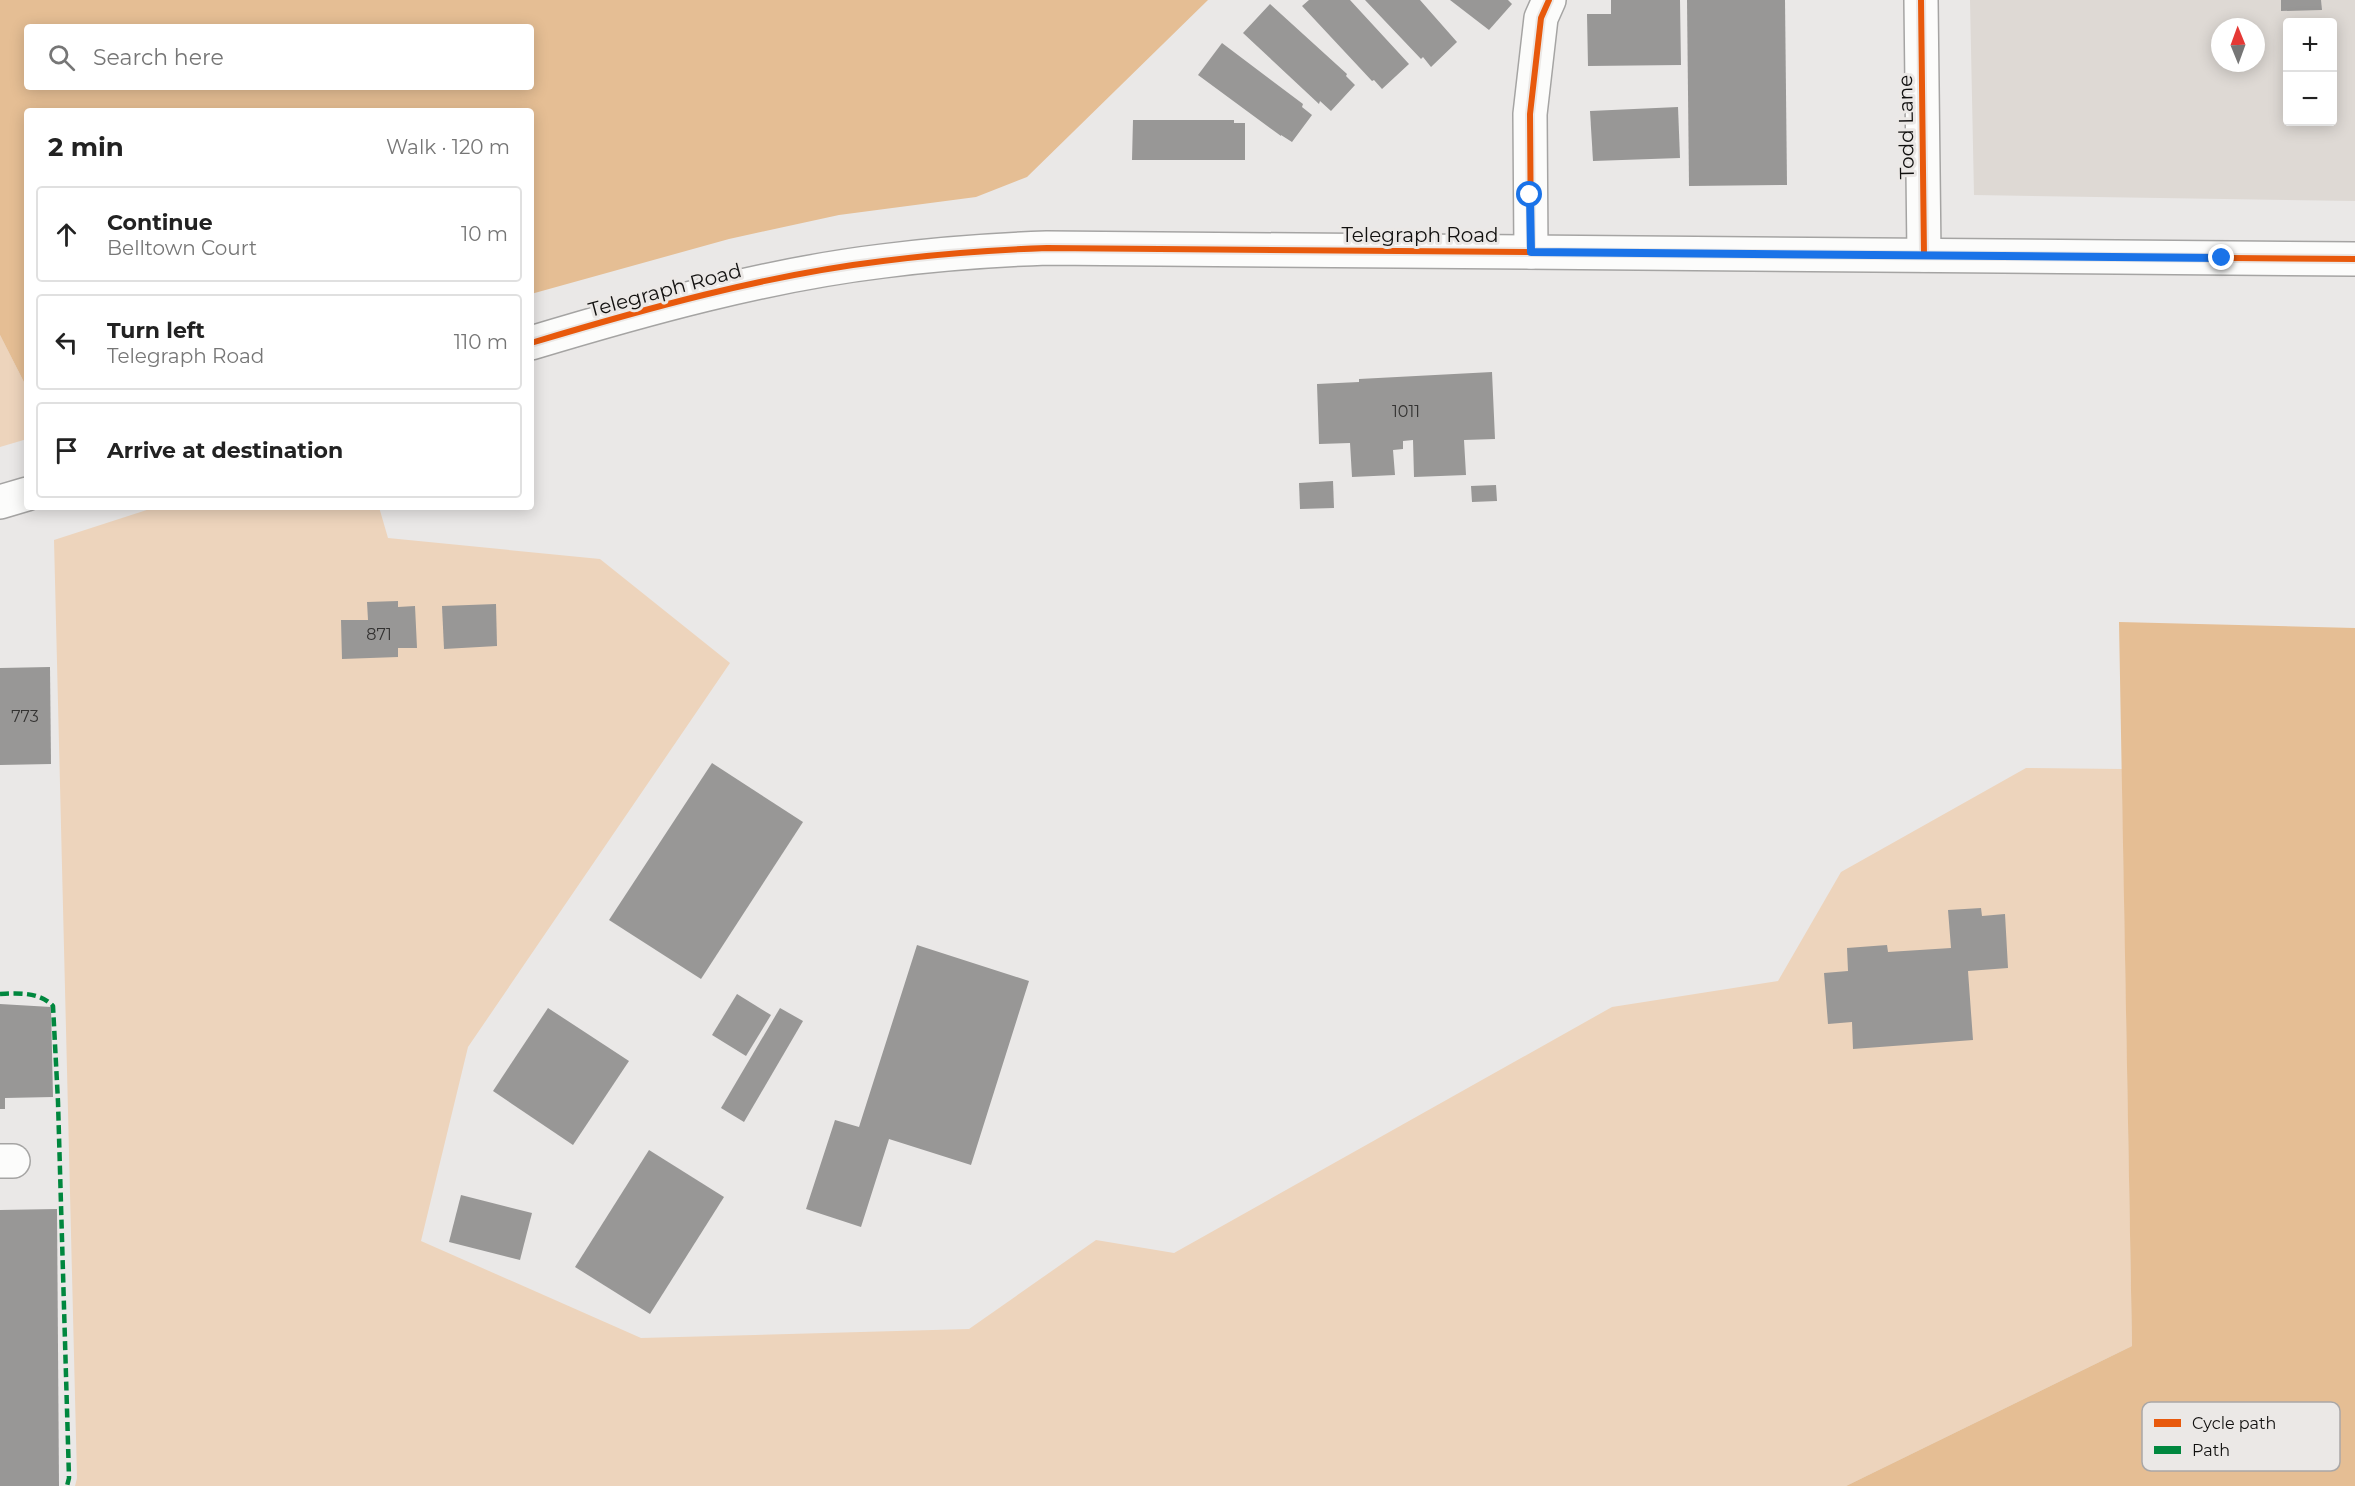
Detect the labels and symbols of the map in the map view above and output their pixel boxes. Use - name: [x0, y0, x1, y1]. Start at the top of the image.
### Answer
- north arrow: [2211, 18, 2265, 72]
- street label: Todd Lane: [1893, 75, 1919, 179]
- route start: [1516, 181, 1542, 207]
- street label: Telegraph Road: [1341, 223, 1499, 247]
- route end: [2208, 244, 2234, 270]
- street label: Telegraph Road: [586, 258, 744, 322]
- house number: 1011: [1392, 402, 1420, 421]
- house number: 871: [366, 625, 392, 644]
- house number: 773: [11, 707, 39, 726]
- legend: [2142, 1402, 2340, 1471]
- text: Cycle path: [2192, 1414, 2276, 1433]
- text: Path: [2192, 1441, 2230, 1460]

